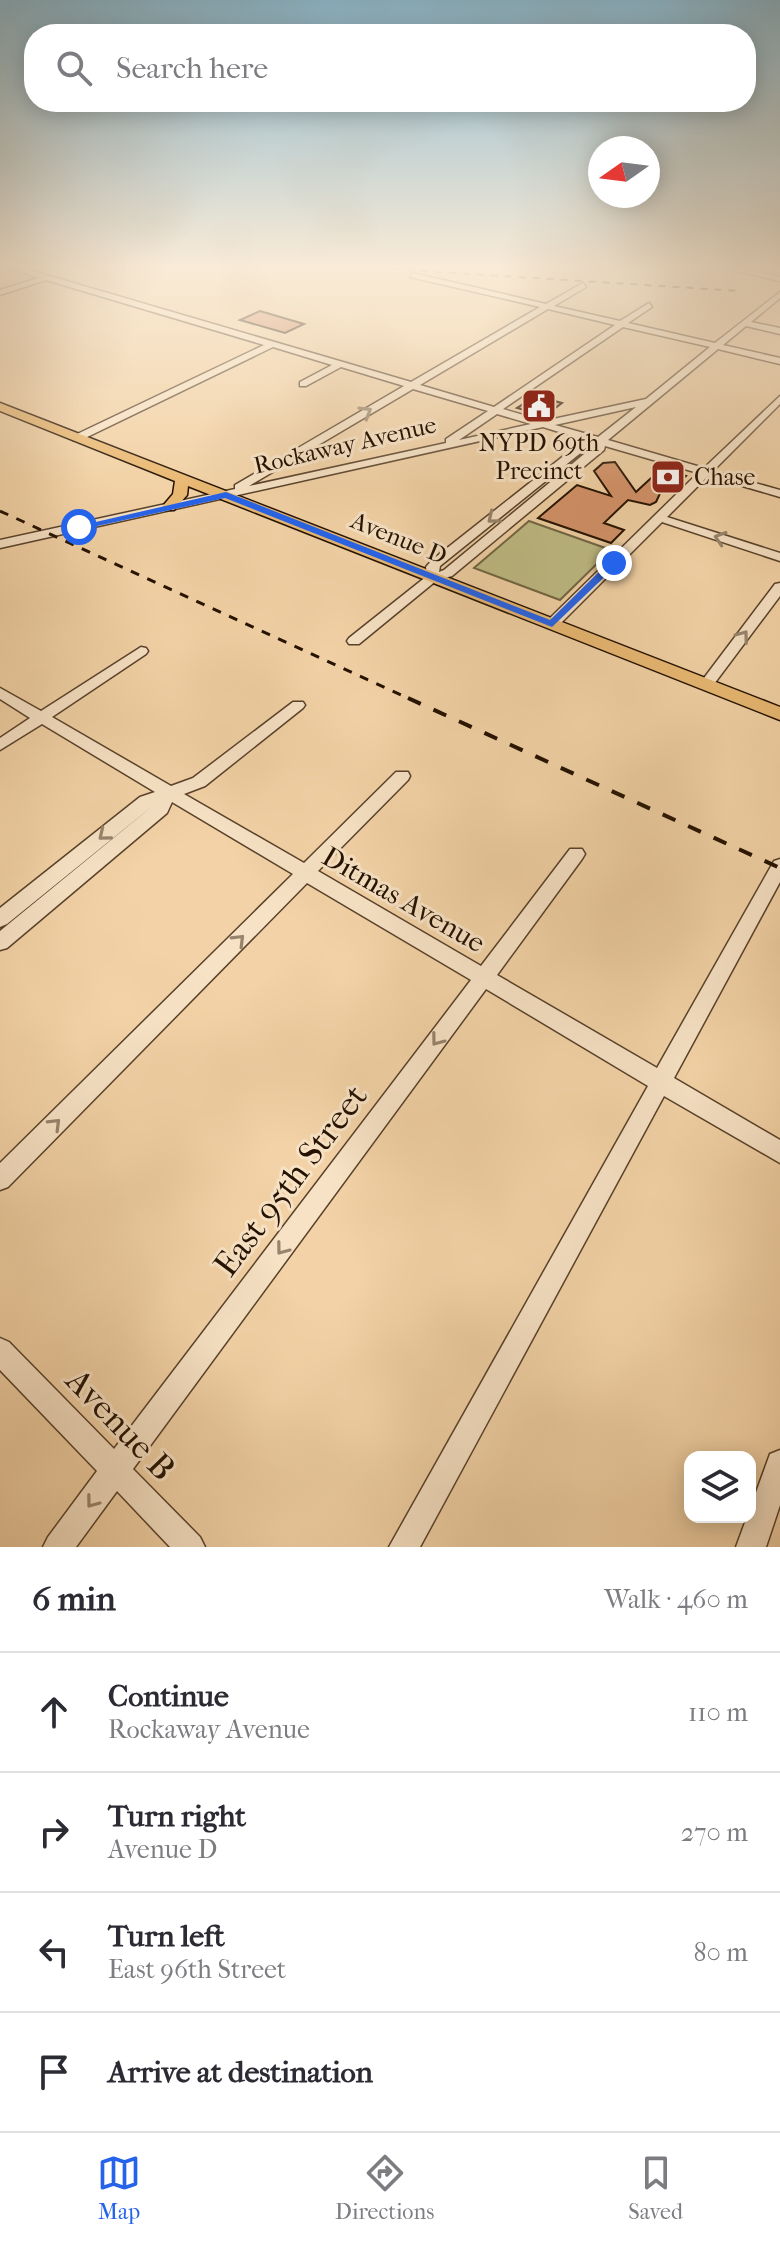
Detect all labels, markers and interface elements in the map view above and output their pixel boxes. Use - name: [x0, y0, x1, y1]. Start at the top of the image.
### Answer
- search box: [24, 24, 756, 112]
- icon: search: [52, 46, 96, 90]
- text: Search here: [116, 51, 268, 86]
- north arrow: [588, 136, 660, 208]
- public building icon: NYPD 69th Precinct: [520, 387, 558, 425]
- one-way arrow: [357, 407, 372, 422]
- street label: Rockaway Avenue: [251, 410, 439, 480]
- place label: NYPD 69th Precinct: [479, 429, 600, 485]
- bank icon: Chase: [649, 458, 687, 496]
- place label: Chase: [694, 463, 756, 491]
- street label: Avenue D: [346, 506, 451, 570]
- one-way arrow: [487, 508, 502, 523]
- route start: [61, 509, 97, 545]
- one-way arrow: [714, 531, 728, 547]
- route end: [596, 545, 632, 581]
- one-way arrow: [733, 630, 747, 645]
- one-way arrow: [98, 825, 113, 840]
- street label: Ditmas Avenue: [317, 840, 491, 959]
- one-way arrow: [230, 935, 244, 949]
- one-way arrow: [433, 1032, 447, 1046]
- street label: East 95th Street: [206, 1077, 376, 1284]
- one-way arrow: [46, 1118, 60, 1133]
- one-way arrow: [277, 1240, 291, 1254]
- street label: Avenue B: [56, 1359, 183, 1489]
- map controls: [684, 1451, 756, 1523]
- button: layers: [684, 1451, 756, 1523]
- one-way arrow: [88, 1493, 102, 1508]
- text: 6 min: [32, 1579, 116, 1619]
- text: Walk · 460 m: [604, 1584, 748, 1615]
- text: Continue: [108, 1679, 229, 1714]
- icon: ahead: [32, 1690, 76, 1734]
- text: 110 m: [688, 1697, 748, 1728]
- text: Rockaway Avenue: [108, 1714, 310, 1745]
- text: Turn right: [108, 1799, 246, 1834]
- icon: right: [32, 1810, 76, 1854]
- text: 270 m: [681, 1817, 748, 1848]
- text: Avenue D: [108, 1834, 217, 1865]
- text: Turn left: [108, 1919, 225, 1954]
- icon: left: [32, 1930, 76, 1974]
- text: 80 m: [693, 1937, 748, 1968]
- text: East 96th Street: [108, 1954, 286, 1985]
- icon: arrive: [32, 2050, 76, 2094]
- text: Arrive at destination: [108, 2055, 373, 2090]
- tab: Map: [97, 2151, 141, 2225]
- tab: Directions: [335, 2151, 434, 2225]
- tab: Saved: [628, 2151, 683, 2225]

